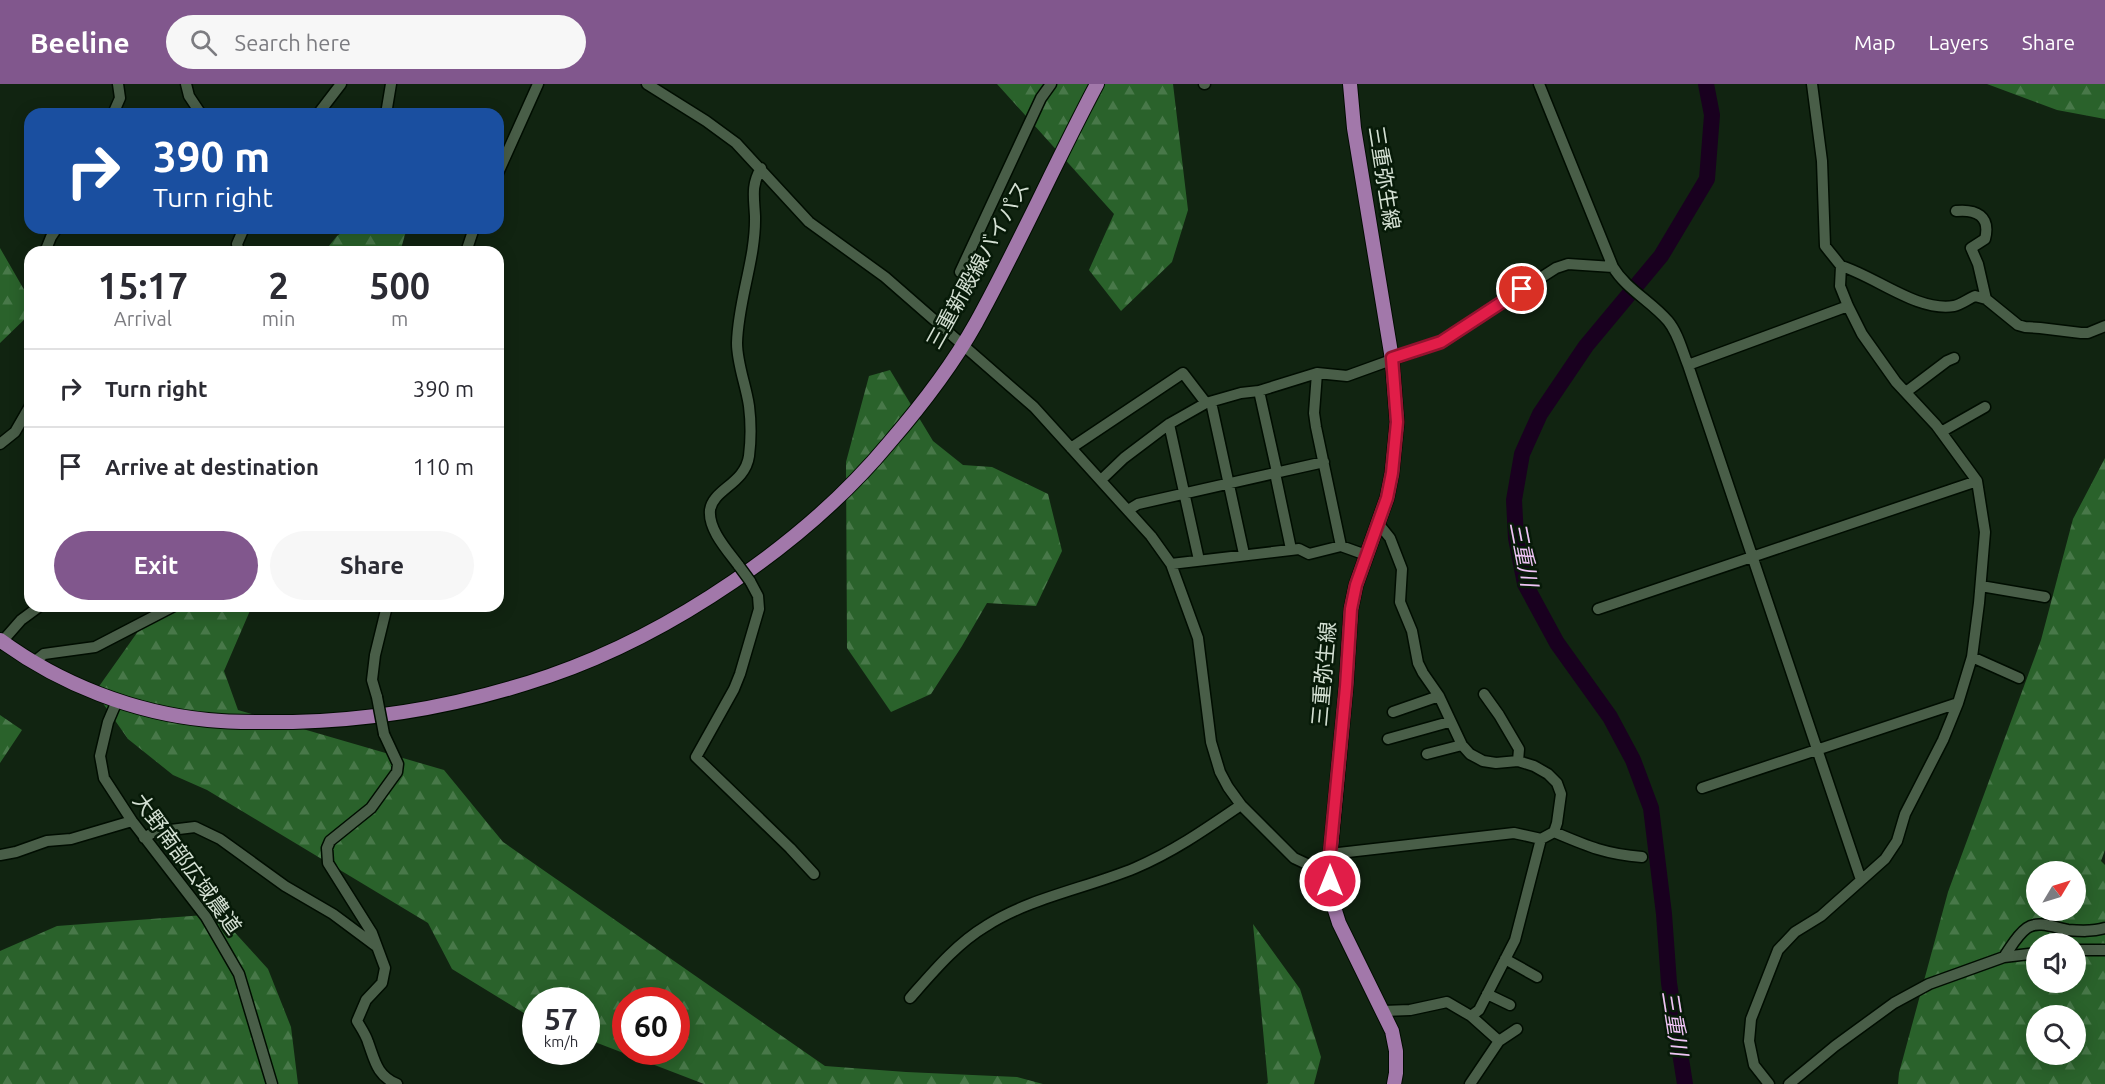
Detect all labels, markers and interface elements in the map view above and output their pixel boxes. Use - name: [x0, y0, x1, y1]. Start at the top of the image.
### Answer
- search box: [166, 15, 586, 69]
- icon: search: [187, 26, 220, 59]
- text: Beeline: [30, 27, 130, 58]
- text: Search here: [235, 30, 351, 55]
- text: Map: [1854, 30, 1895, 54]
- text: Layers: [1928, 30, 1989, 54]
- text: Share: [2022, 30, 2075, 54]
- street label: 三重弥生線: [1365, 124, 1405, 232]
- icon: right: [54, 132, 132, 210]
- text: 390 m: [153, 133, 270, 180]
- street label: 三重新殿線バイパス: [921, 176, 1033, 353]
- text: Turn right: [153, 182, 273, 212]
- pin: [1496, 263, 1547, 314]
- text: 15:17: [98, 265, 188, 306]
- text: 2: [268, 265, 289, 306]
- text: 500: [369, 265, 430, 306]
- icon: arrive: [1505, 272, 1538, 305]
- text: Arrival: [114, 307, 172, 330]
- text: min: [262, 307, 295, 330]
- text: m: [391, 307, 408, 330]
- icon: right: [54, 372, 87, 405]
- text: Turn right: [105, 376, 207, 401]
- text: 390 m: [413, 376, 474, 401]
- icon: arrive: [54, 450, 87, 483]
- text: Arrive at destination: [105, 454, 319, 479]
- text: 110 m: [413, 454, 474, 479]
- water label: 三重川: [1506, 519, 1543, 591]
- button: Exit: [54, 531, 258, 600]
- button: Share: [270, 531, 474, 600]
- street label: 三重弥生線: [1306, 621, 1340, 727]
- street label: 大野南部広域農道: [129, 788, 247, 938]
- position arrow: [1298, 849, 1362, 913]
- north arrow: [2026, 861, 2086, 921]
- map controls: [2026, 861, 2086, 1065]
- button: sound: [2026, 933, 2086, 993]
- speed limit sign: 60: [612, 987, 690, 1065]
- water label: 三重川: [1658, 988, 1693, 1059]
- text: 57: [544, 1002, 578, 1036]
- button: search: [2026, 1005, 2086, 1065]
- text: km/h: [544, 1033, 578, 1050]

